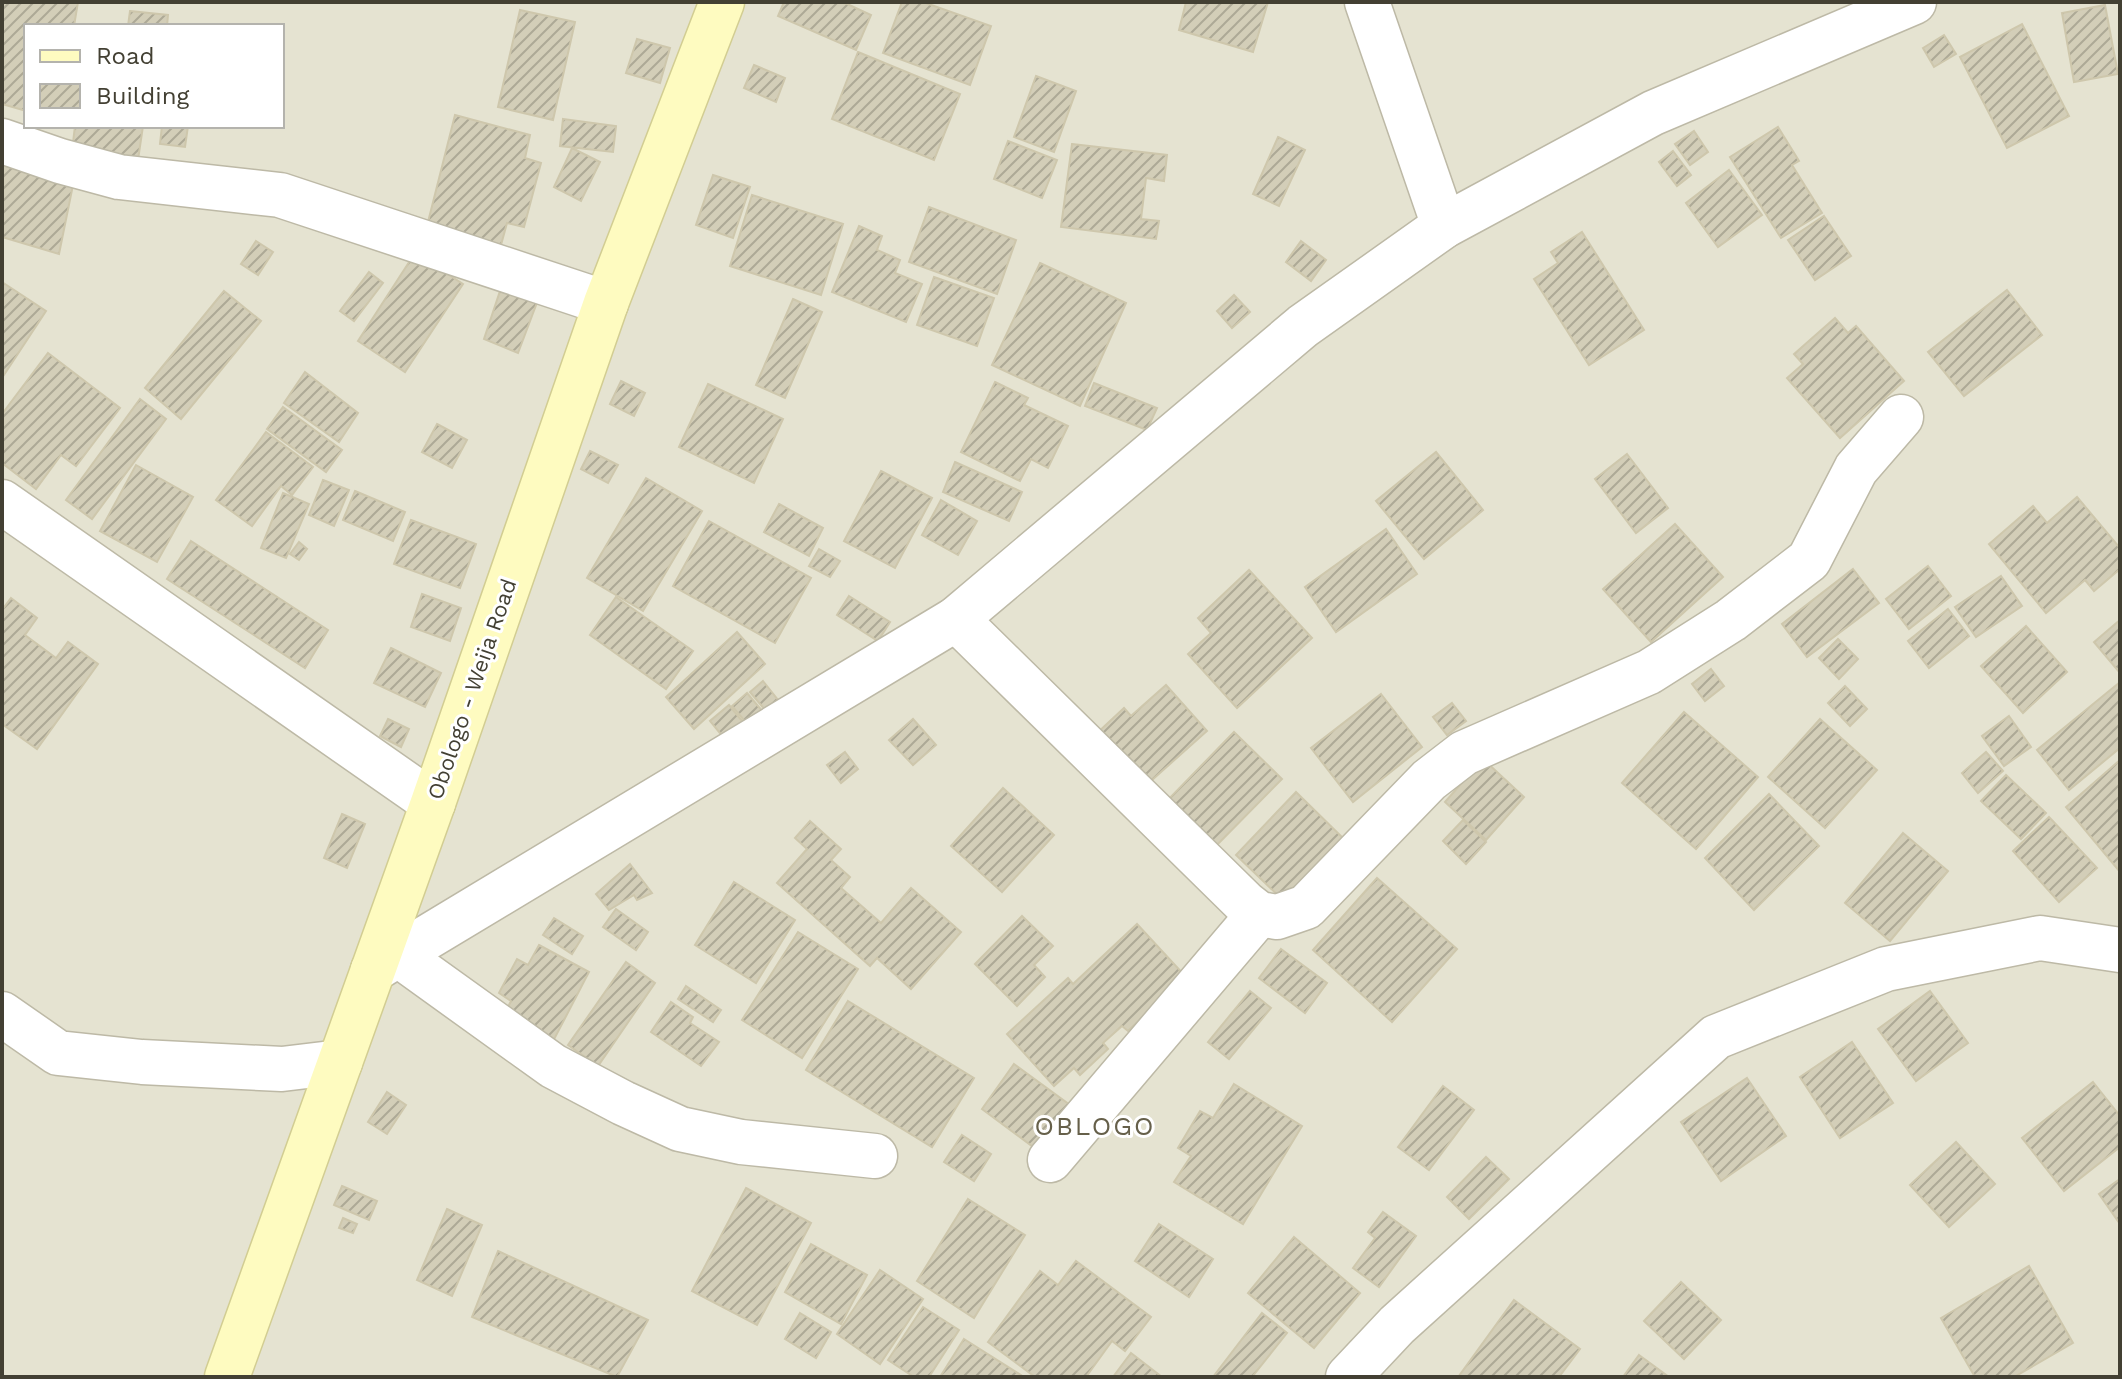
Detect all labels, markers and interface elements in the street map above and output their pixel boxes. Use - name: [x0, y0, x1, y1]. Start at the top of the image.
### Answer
- legend: [24, 24, 284, 128]
- text: Road: [96, 42, 155, 70]
- text: Building: [96, 82, 189, 110]
- street label: Obologo - Weija Road: [422, 575, 522, 803]
- district label: OBLOGO: [1034, 1111, 1156, 1141]

